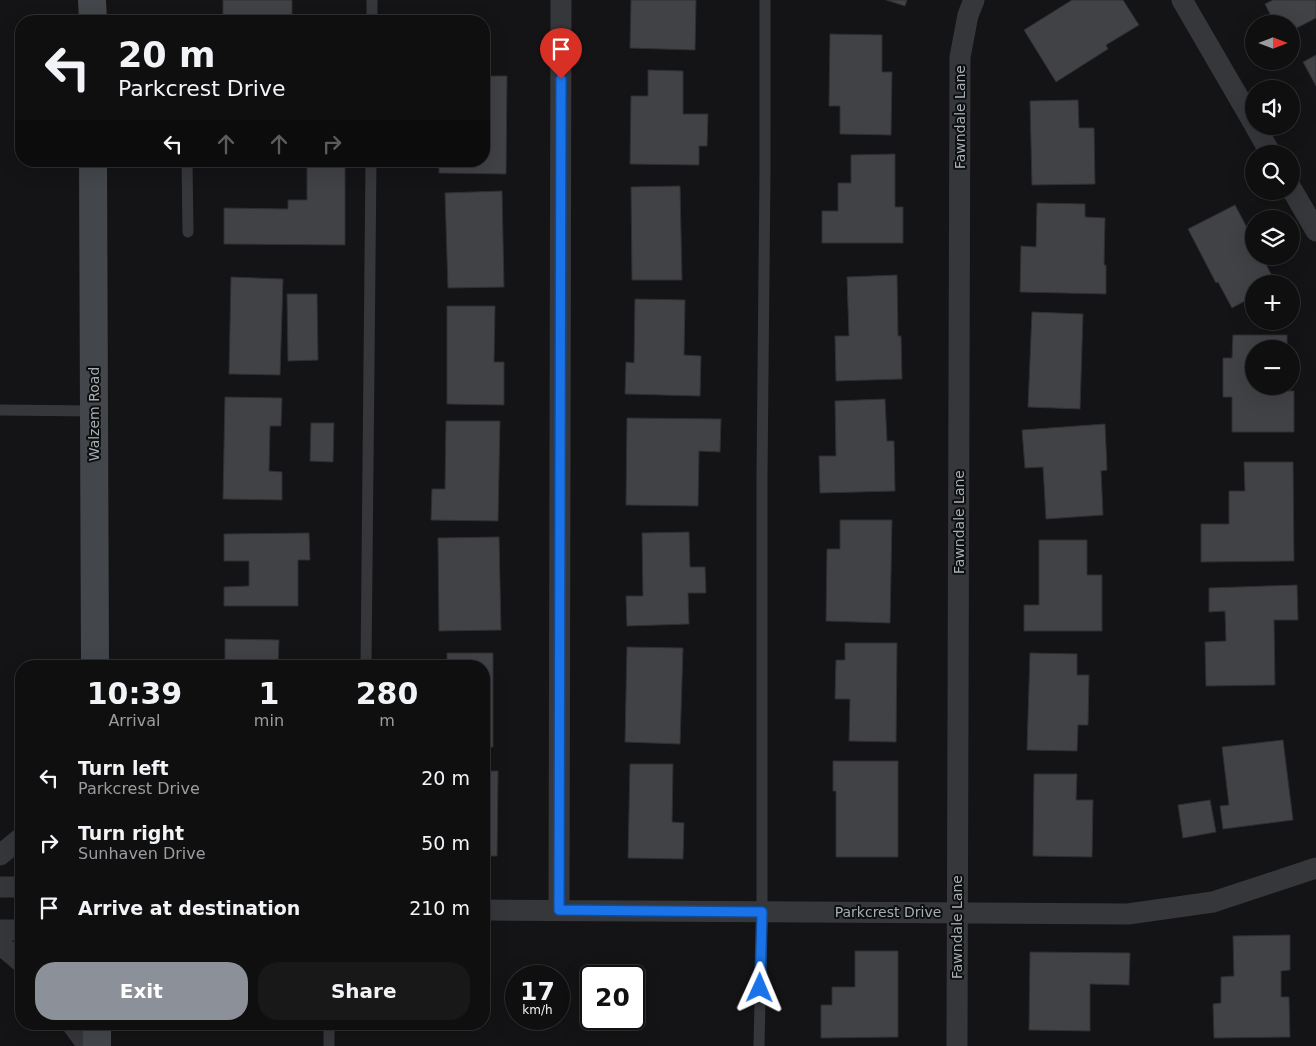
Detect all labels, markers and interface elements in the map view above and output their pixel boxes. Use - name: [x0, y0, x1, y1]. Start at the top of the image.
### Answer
- north arrow: [1245, 15, 1300, 70]
- map controls: [1245, 15, 1300, 395]
- pin: [540, 28, 582, 79]
- icon: left: [35, 35, 100, 100]
- text: 20 m: [118, 35, 215, 75]
- icon: arrive: [547, 35, 575, 63]
- street label: Fawndale Lane: [952, 65, 968, 169]
- text: Parkcrest Drive: [118, 76, 285, 101]
- button: sound: [1245, 80, 1300, 135]
- icon: left: [159, 130, 187, 158]
- icon: ahead: [212, 130, 240, 158]
- icon: ahead: [265, 130, 293, 158]
- icon: right: [318, 130, 346, 158]
- button: search: [1245, 145, 1300, 200]
- button: layers: [1245, 210, 1300, 265]
- button: +: [1245, 275, 1300, 330]
- button: −: [1245, 340, 1300, 395]
- street label: Walzem Road: [86, 367, 102, 461]
- street label: Fawndale Lane: [951, 470, 967, 574]
- text: 10:39: [87, 676, 182, 711]
- text: 1: [258, 676, 279, 711]
- text: 280: [356, 676, 418, 711]
- text: Arrival: [108, 711, 160, 730]
- text: min: [254, 711, 284, 730]
- text: m: [379, 711, 395, 730]
- text: Turn left: [78, 757, 169, 779]
- icon: left: [35, 764, 63, 792]
- text: 20 m: [421, 767, 470, 789]
- text: Parkcrest Drive: [78, 779, 200, 798]
- text: Turn right: [78, 822, 184, 844]
- icon: right: [35, 829, 63, 857]
- text: 50 m: [421, 832, 470, 854]
- text: Sunhaven Drive: [78, 844, 206, 863]
- street label: Fawndale Lane: [949, 875, 965, 979]
- icon: arrive: [35, 894, 63, 922]
- text: Arrive at destination: [78, 897, 300, 919]
- text: 210 m: [409, 897, 470, 919]
- street label: Parkcrest Drive: [835, 904, 941, 920]
- position arrow: [733, 961, 785, 1013]
- button: Exit: [35, 962, 248, 1020]
- button: Share: [258, 962, 470, 1020]
- speed limit sign: 20: [580, 965, 645, 1030]
- text: 17: [520, 977, 555, 1006]
- text: km/h: [522, 1003, 553, 1017]

